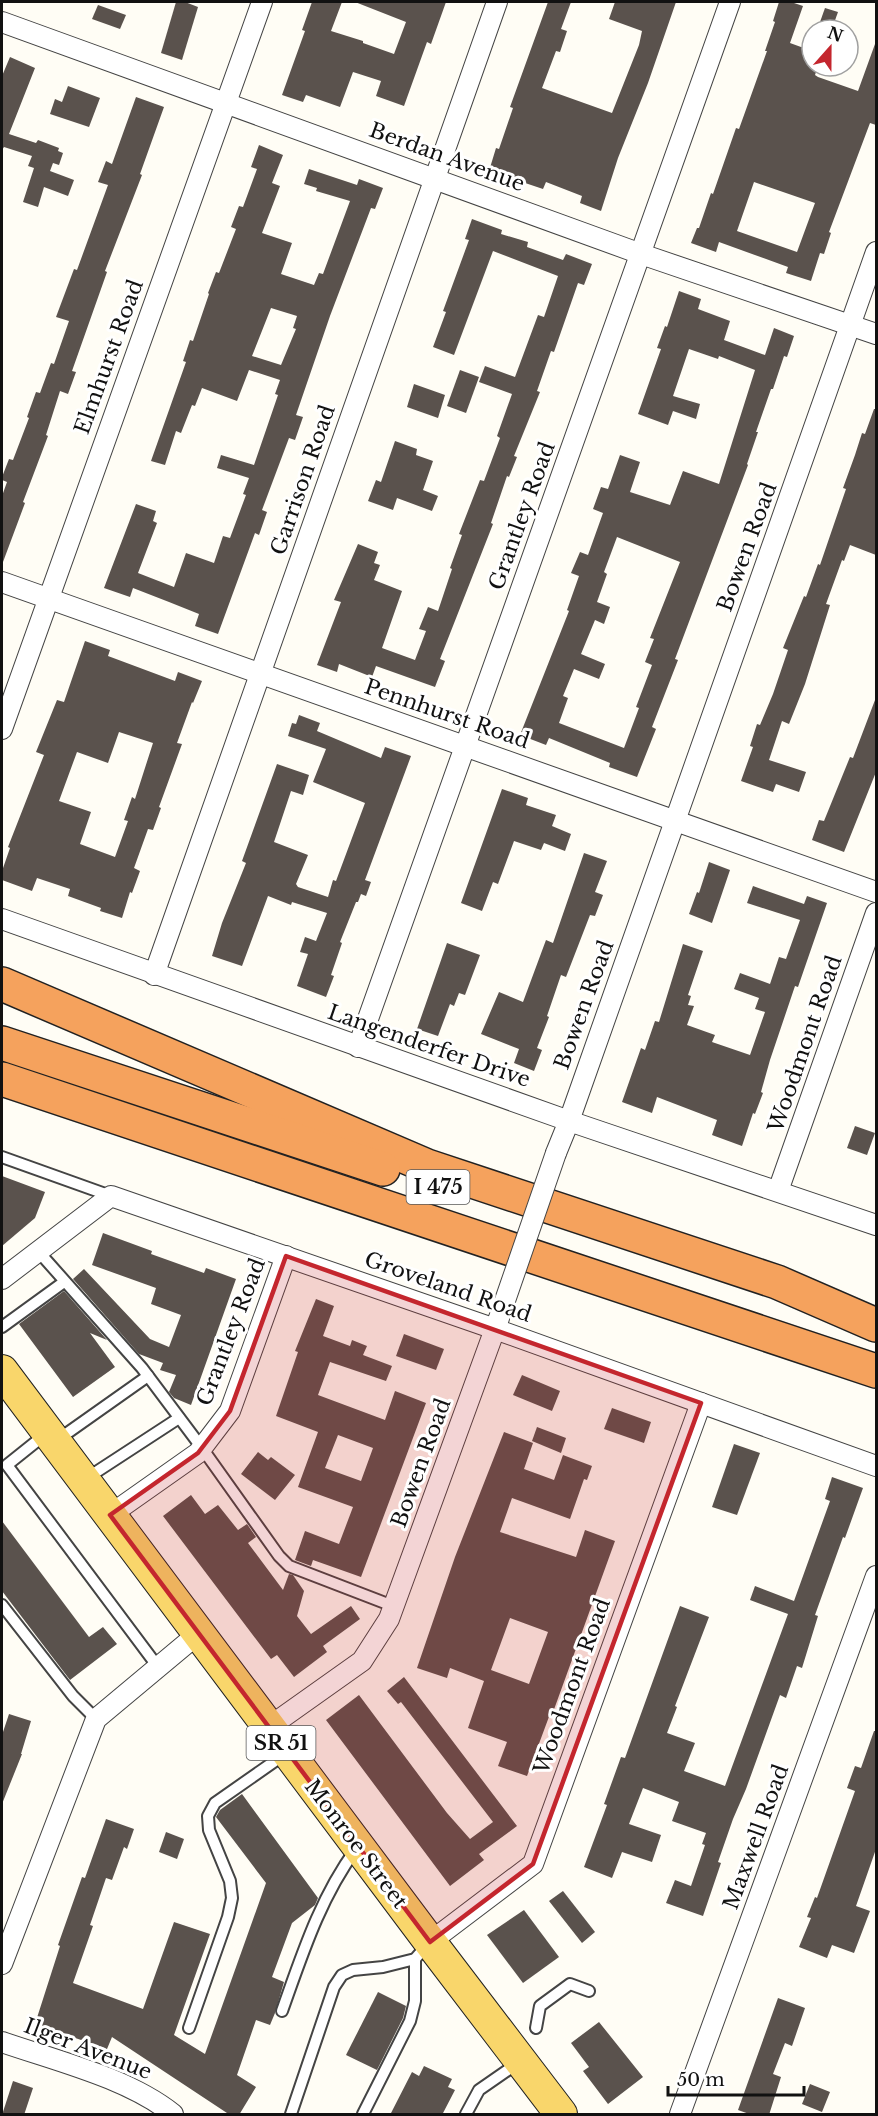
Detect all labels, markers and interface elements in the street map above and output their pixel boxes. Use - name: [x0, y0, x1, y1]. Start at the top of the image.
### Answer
- north arrow: [800, 18, 860, 78]
- text: N: [825, 22, 846, 46]
- street label: Berdan Avenue: [366, 117, 528, 197]
- street label: Elmhurst Road: [69, 276, 149, 438]
- street label: Garrison Road: [265, 402, 341, 558]
- street label: Grantley Road: [483, 438, 561, 594]
- street label: Bowen Road: [712, 479, 782, 615]
- street label: Pennhurst Road: [361, 674, 533, 754]
- street label: Bowen Road: [549, 937, 619, 1073]
- street label: Woodmont Road: [762, 952, 847, 1137]
- street label: Langenderfer Drive: [324, 999, 534, 1093]
- road number: I 475: [406, 1170, 470, 1204]
- street label: Groveland Road: [361, 1246, 535, 1328]
- street label: Grantley Road: [191, 1255, 271, 1409]
- street label: Bowen Road: [386, 1395, 456, 1531]
- street label: Woodmont Road: [528, 1595, 616, 1778]
- road number: SR 51: [246, 1726, 316, 1760]
- street label: Maxwell Road: [718, 1761, 794, 1913]
- street label: Monroe Street: [299, 1774, 413, 1914]
- street label: Ilger Avenue: [20, 2013, 156, 2085]
- scale bar: [668, 2059, 804, 2097]
- text: 50 m: [677, 2069, 725, 2091]

